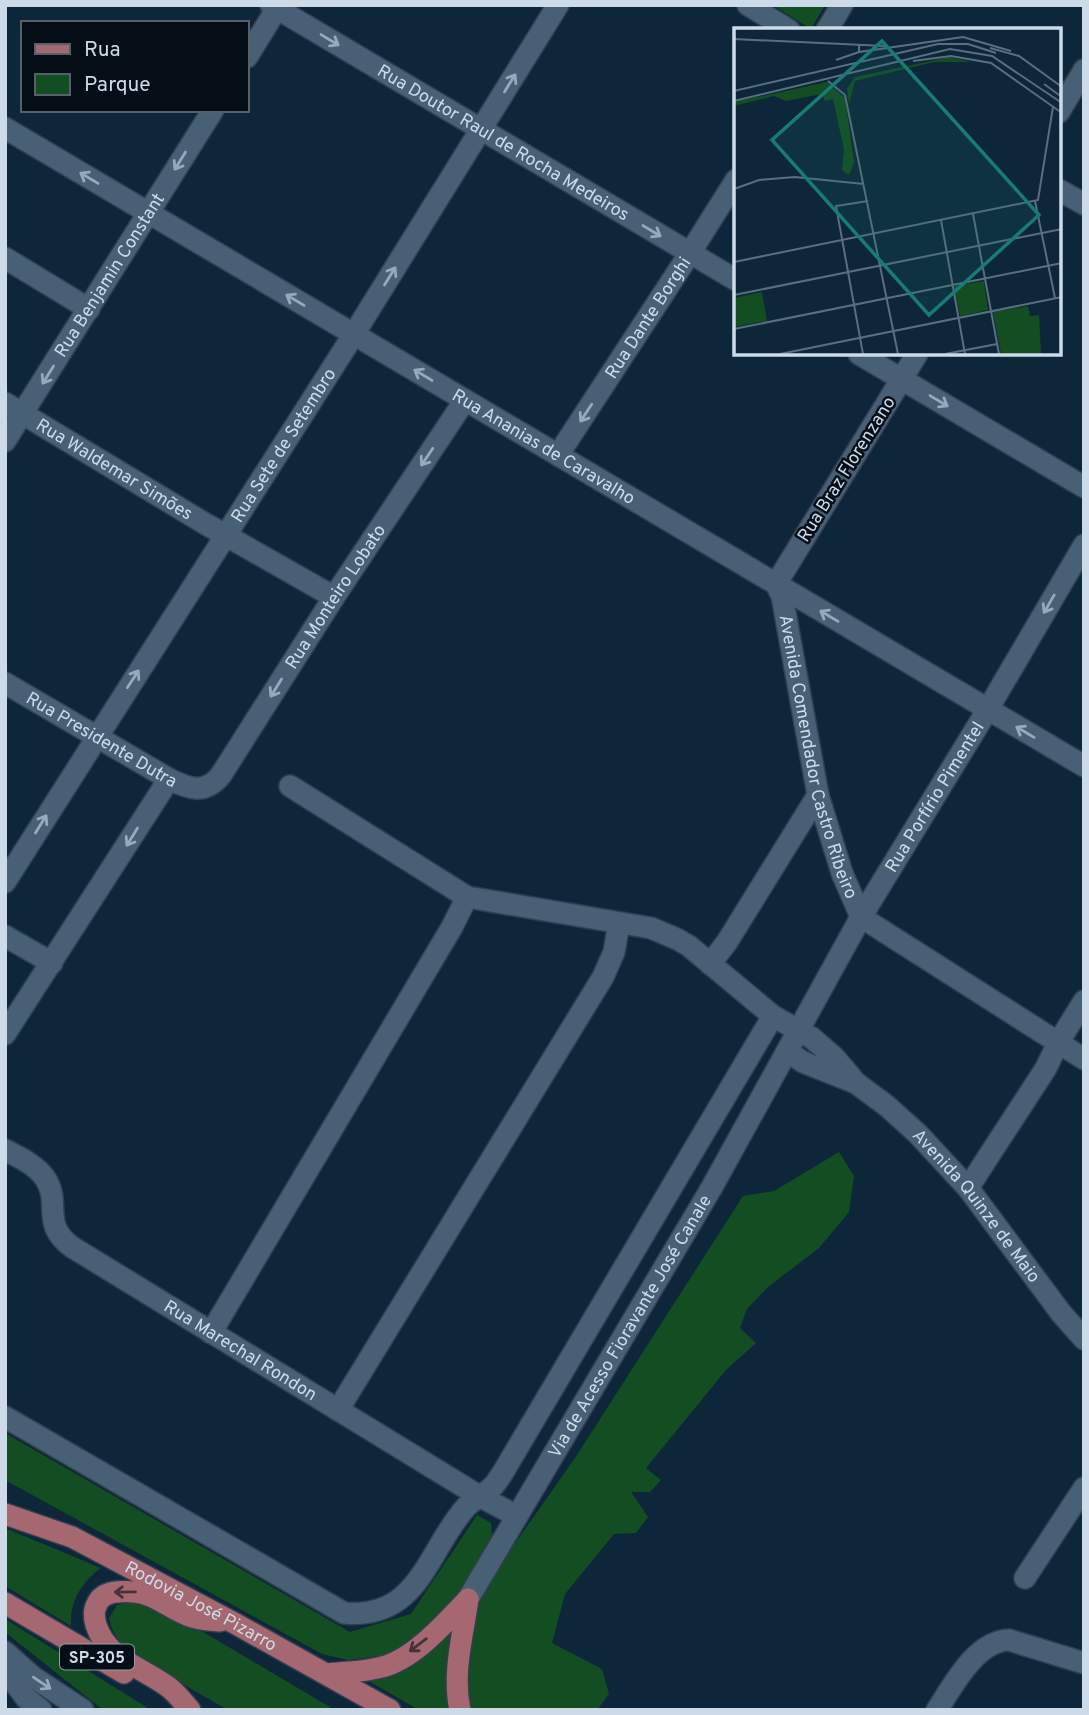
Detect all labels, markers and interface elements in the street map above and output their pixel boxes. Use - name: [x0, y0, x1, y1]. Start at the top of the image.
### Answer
- legend: [21, 21, 248, 112]
- inset map: [734, 28, 1061, 355]
- one-way arrow: [319, 33, 339, 47]
- text: Rua: [84, 37, 121, 64]
- street label: Rua Doutor Raul de Rocha Medeiros: [372, 60, 633, 227]
- text: Parque: [84, 72, 151, 99]
- one-way arrow: [503, 73, 517, 93]
- one-way arrow: [173, 151, 187, 171]
- one-way arrow: [80, 170, 100, 184]
- street label: Rua Benjamin Constant: [50, 189, 171, 362]
- one-way arrow: [642, 224, 662, 238]
- street label: Rua Dante Borghi: [601, 253, 697, 384]
- one-way arrow: [384, 267, 398, 287]
- one-way arrow: [286, 292, 306, 306]
- one-way arrow: [41, 364, 55, 384]
- street label: Rua Sete de Setembro: [227, 364, 342, 527]
- one-way arrow: [413, 368, 433, 382]
- street label: Rua Ananias de Caravalho: [447, 385, 639, 511]
- street label: Rua Braz Florenzano: [793, 393, 901, 547]
- one-way arrow: [928, 394, 948, 408]
- one-way arrow: [579, 403, 593, 422]
- street label: Rua Waldemar Simões: [31, 414, 196, 526]
- one-way arrow: [420, 447, 435, 466]
- street label: Rua Monteiro Lobato: [281, 521, 392, 674]
- one-way arrow: [1042, 593, 1055, 614]
- one-way arrow: [820, 608, 840, 622]
- street label: Avenida Comendador Castro Ribeiro: [773, 613, 862, 903]
- one-way arrow: [126, 670, 140, 689]
- one-way arrow: [269, 678, 283, 698]
- street label: Rua Presidente Dutra: [21, 688, 180, 794]
- street label: Rua Porfírio Pimentel: [881, 718, 990, 877]
- one-way arrow: [1015, 724, 1035, 738]
- one-way arrow: [35, 815, 49, 835]
- one-way arrow: [125, 826, 139, 846]
- street label: Avenida Quinze de Maio: [906, 1125, 1045, 1288]
- street label: Via de Acesso Fioravante José Canale: [544, 1191, 718, 1463]
- street label: Rua Marechal Rondon: [159, 1296, 321, 1407]
- street label: Rodovia José Pizarro: [120, 1557, 280, 1657]
- one-way arrow: [114, 1586, 137, 1599]
- one-way arrow: [409, 1638, 428, 1653]
- road number: SP-305: [60, 1644, 134, 1670]
- one-way arrow: [32, 1676, 52, 1690]

